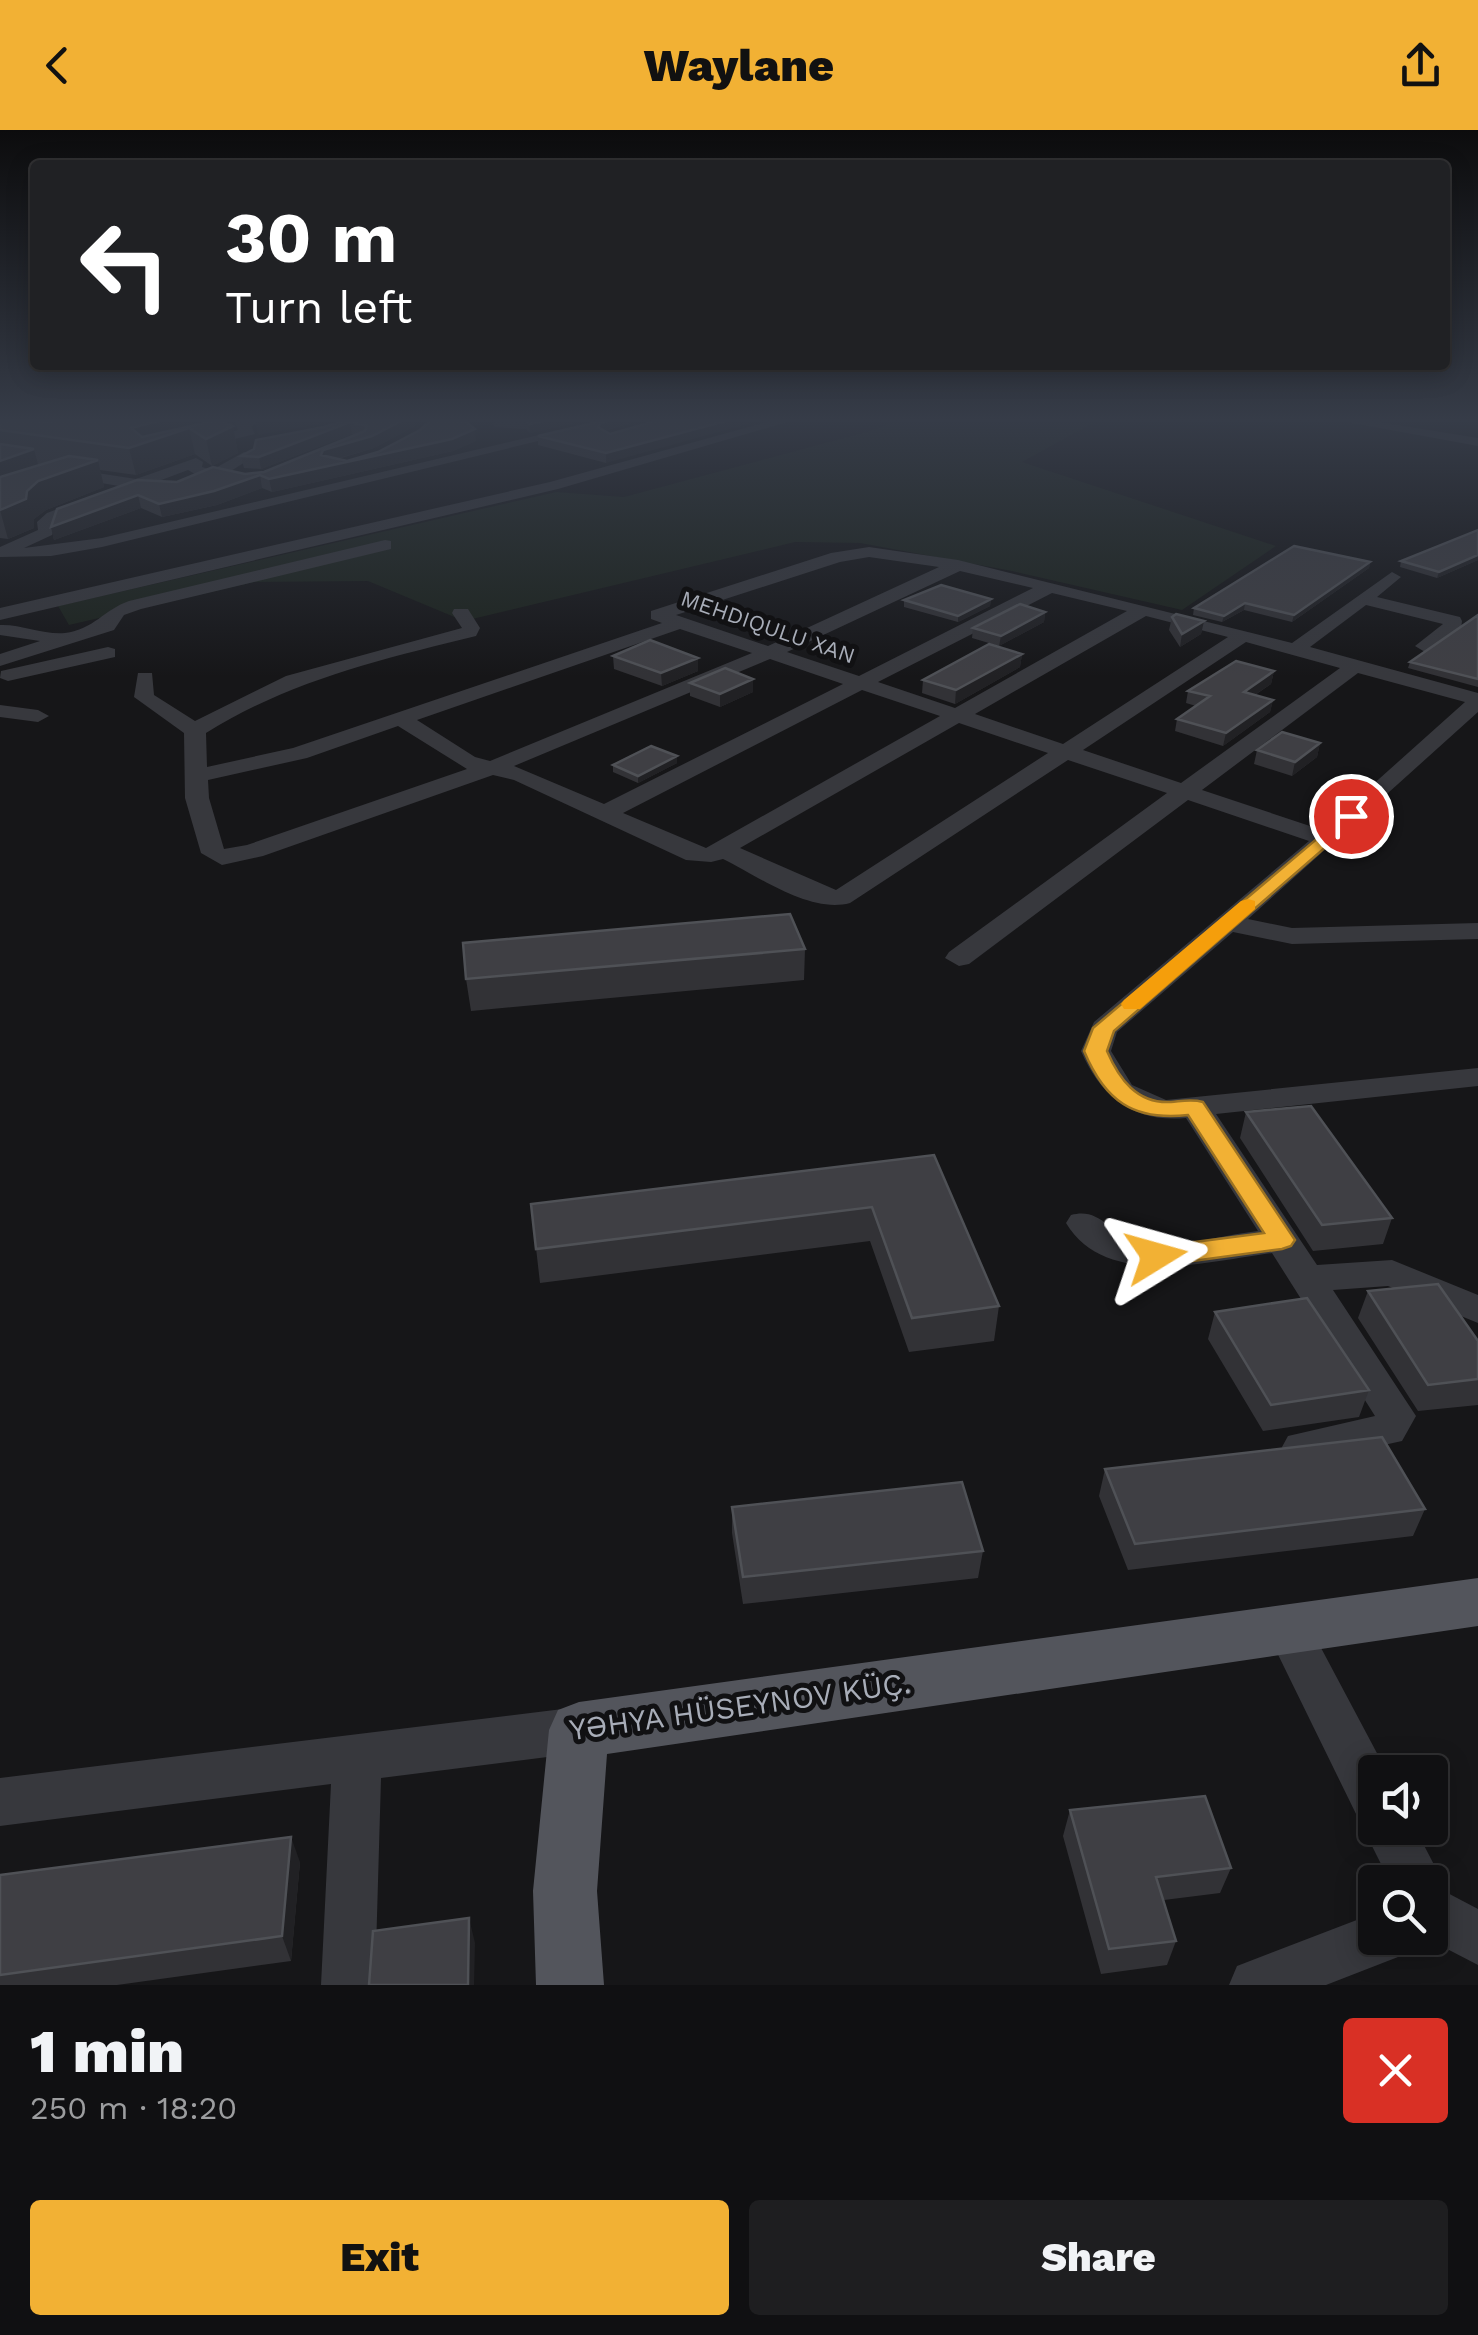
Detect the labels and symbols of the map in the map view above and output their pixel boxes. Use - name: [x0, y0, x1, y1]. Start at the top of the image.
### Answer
- street label: MEHDIQULU XAN: [678, 585, 858, 669]
- pin: [1309, 774, 1394, 859]
- position arrow: [1104, 1204, 1208, 1308]
- street label: YƏHYA HÜSEYNOV KÜÇ.: [567, 1665, 913, 1747]

